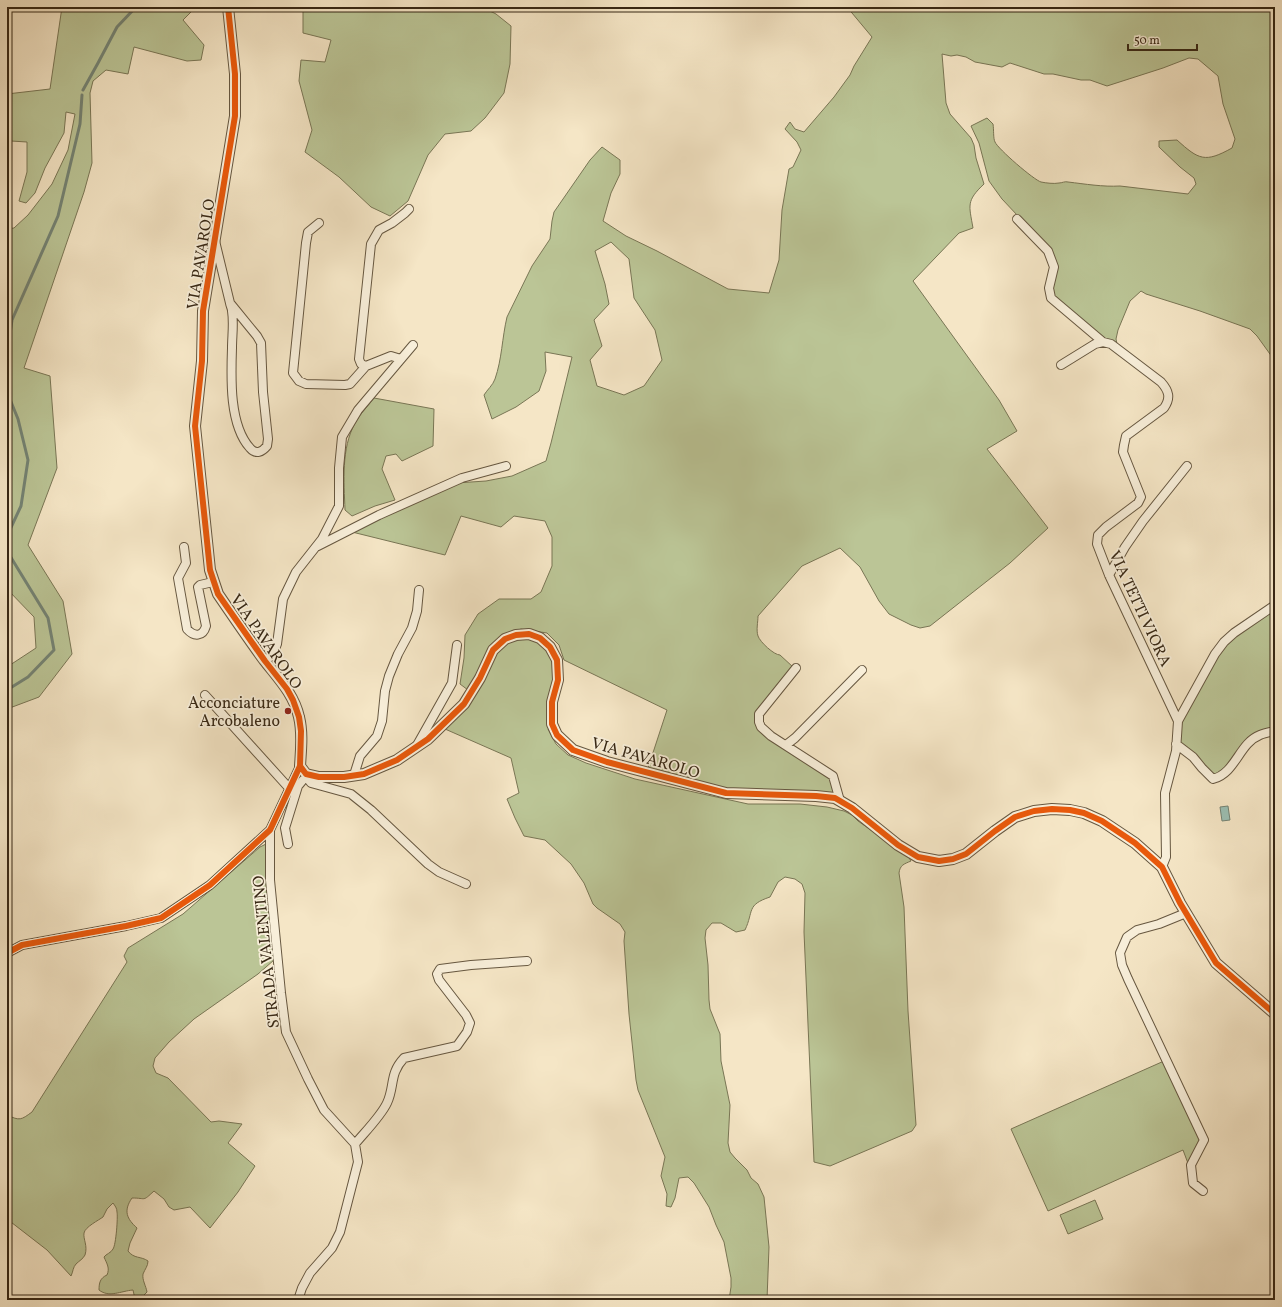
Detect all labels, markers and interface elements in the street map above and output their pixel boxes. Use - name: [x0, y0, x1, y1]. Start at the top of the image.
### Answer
- scale bar: [1128, 26, 1197, 52]
- text: 50 m: [1134, 33, 1160, 49]
- street label: VIA PAVAROLO: [182, 197, 222, 311]
- street label: VIA TETTI VIORA: [1103, 547, 1176, 671]
- street label: VIA PAVAROLO: [224, 590, 307, 695]
- place label: Acconciature Arcobaleno: [188, 693, 280, 733]
- marker: Acconciature Arcobaleno: [283, 706, 293, 716]
- street label: VIA PAVAROLO: [589, 733, 703, 785]
- street label: STRADA VALENTINO: [248, 874, 286, 1029]

